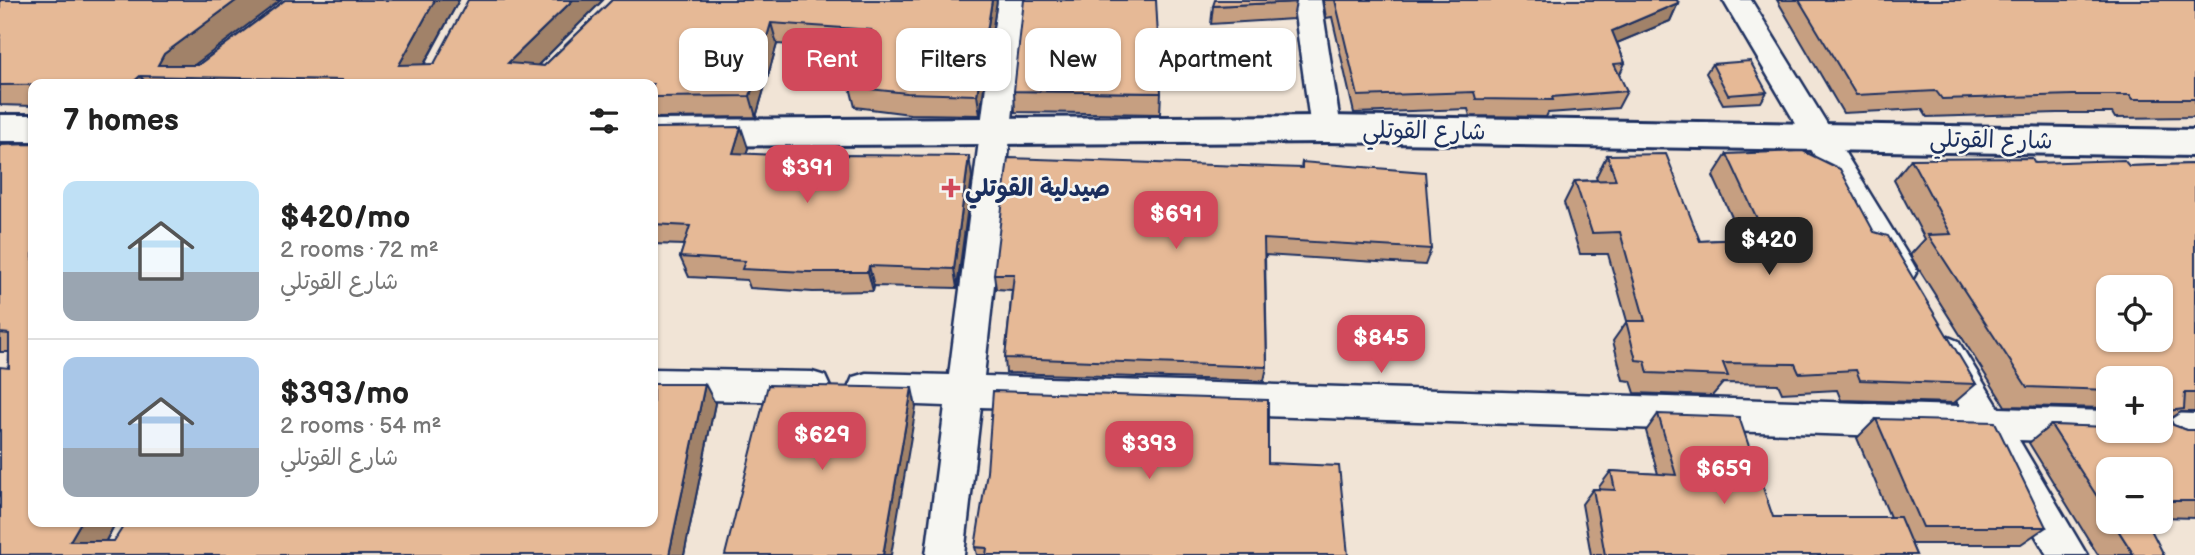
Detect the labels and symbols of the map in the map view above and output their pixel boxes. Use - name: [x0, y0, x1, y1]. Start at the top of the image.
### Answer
- street label: شارع القوتلي: [1362, 115, 1486, 153]
- street label: شارع القوتلي: [1929, 124, 2053, 162]
- pin: $391: [766, 146, 848, 205]
- place label: صيدلية القوتلي: [965, 174, 1110, 209]
- marker: صيدلية القوتلي: [943, 180, 959, 196]
- pin: $691: [1135, 191, 1217, 251]
- pin: $420: [1728, 218, 1810, 277]
- pin: $845: [1340, 316, 1422, 375]
- pin: $629: [781, 412, 863, 472]
- pin: $393: [1108, 421, 1190, 481]
- pin: $659: [1683, 447, 1765, 506]

